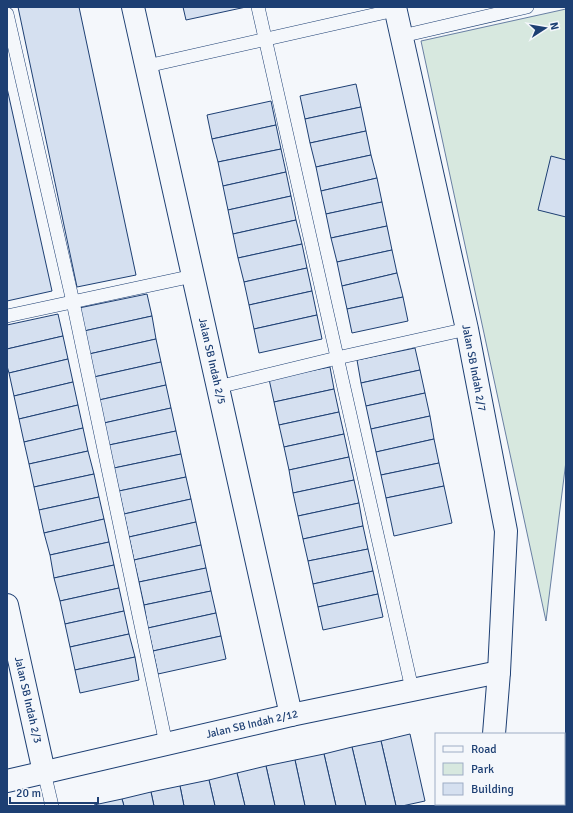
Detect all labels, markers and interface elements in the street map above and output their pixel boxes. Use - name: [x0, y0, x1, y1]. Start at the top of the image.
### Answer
- north arrow: [525, 8, 565, 48]
- text: N: [547, 21, 561, 31]
- street label: Jalan SB Indah 2/5: [196, 317, 228, 405]
- street label: Jalan SB Indah 2/7: [459, 323, 489, 413]
- street label: Jalan SB Indah 2/3: [12, 656, 44, 744]
- street label: Jalan SB Indah 2/12: [205, 707, 299, 741]
- legend: [435, 733, 565, 805]
- text: Road: [471, 742, 497, 757]
- text: Park: [471, 762, 494, 777]
- scale bar: [10, 779, 98, 805]
- text: Building: [471, 782, 514, 797]
- text: 20 m: [16, 786, 41, 801]

